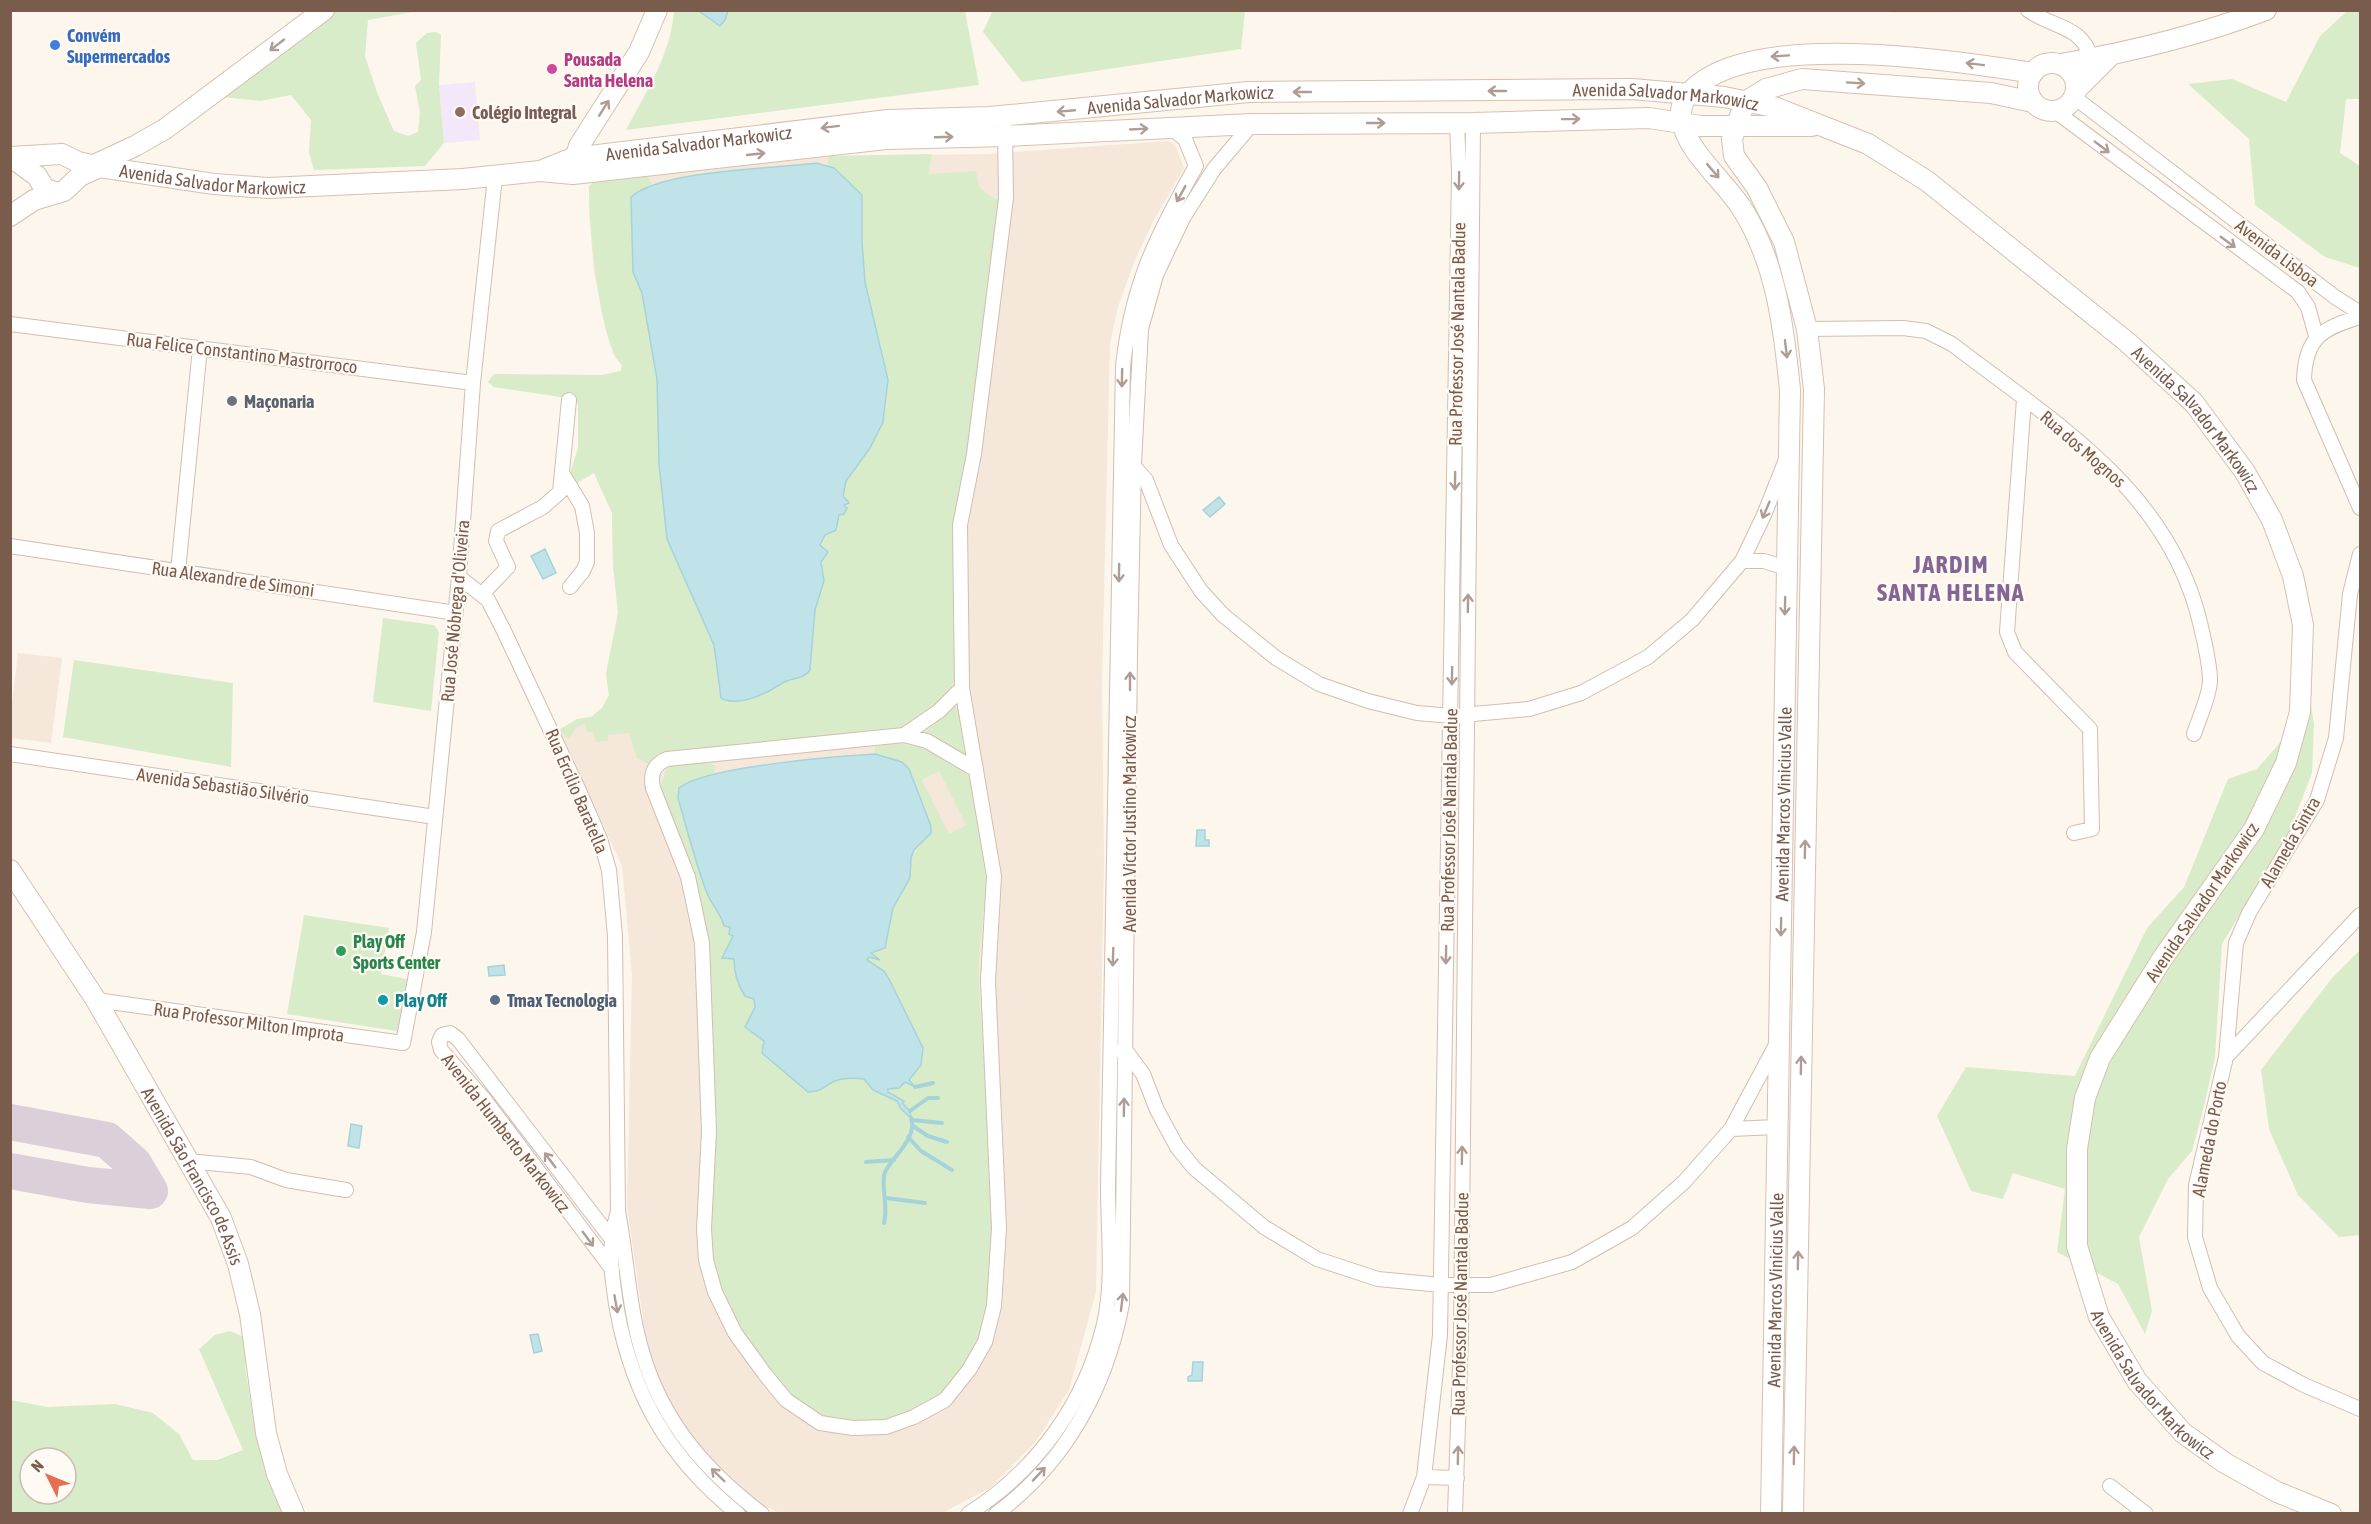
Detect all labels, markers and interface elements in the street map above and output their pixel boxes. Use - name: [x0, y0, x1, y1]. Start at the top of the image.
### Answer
- place label: Convém Supermercados: [67, 25, 171, 67]
- marker: Convém Supermercados: [48, 38, 62, 52]
- one-way arrow: [269, 39, 285, 52]
- place label: Pousada Santa Helena: [564, 49, 653, 91]
- one-way arrow: [1771, 51, 1791, 62]
- one-way arrow: [1965, 59, 1985, 70]
- marker: Pousada Santa Helena: [545, 62, 559, 76]
- street label: Avenida Salvador Markowicz: [1572, 78, 1761, 114]
- one-way arrow: [1846, 78, 1866, 89]
- street label: Avenida Salvador Markowicz: [1086, 81, 1274, 118]
- one-way arrow: [1488, 85, 1508, 97]
- one-way arrow: [1293, 86, 1313, 97]
- one-way arrow: [598, 100, 610, 117]
- place label: Colégio Integral: [472, 102, 577, 123]
- marker: Colégio Integral: [453, 105, 467, 119]
- one-way arrow: [1057, 105, 1077, 116]
- one-way arrow: [1560, 113, 1580, 125]
- one-way arrow: [1365, 117, 1385, 129]
- street label: Avenida Salvador Markowicz: [604, 121, 793, 164]
- one-way arrow: [821, 122, 840, 133]
- one-way arrow: [1128, 124, 1148, 135]
- one-way arrow: [934, 132, 954, 143]
- one-way arrow: [2093, 140, 2109, 153]
- one-way arrow: [746, 148, 766, 159]
- street label: Avenida Salvador Markowicz: [118, 160, 307, 199]
- one-way arrow: [1706, 163, 1720, 178]
- one-way arrow: [1453, 171, 1465, 191]
- one-way arrow: [1175, 185, 1187, 202]
- street label: Avenida Lisboa: [2231, 215, 2323, 291]
- street label: Rua Professor José Nantala Badue: [1445, 222, 1469, 446]
- one-way arrow: [2220, 235, 2236, 248]
- street label: Rua Felice Constantino Mastrorroco: [125, 328, 359, 378]
- one-way arrow: [1781, 338, 1792, 358]
- street label: Avenida Salvador Markowicz: [2128, 341, 2265, 496]
- one-way arrow: [1117, 367, 1128, 387]
- place label: Maçonaria: [244, 391, 314, 412]
- marker: Maçonaria: [225, 394, 239, 408]
- street label: Rua dos Mognos: [2036, 406, 2130, 492]
- one-way arrow: [1449, 471, 1460, 491]
- one-way arrow: [1760, 501, 1771, 519]
- street label: Rua José Nóbrega d'Oliveira: [437, 519, 473, 703]
- district label: JARDIM SANTA HELENA: [1877, 551, 2025, 606]
- street label: Rua Alexandre de Simoni: [150, 557, 316, 601]
- one-way arrow: [1113, 562, 1125, 582]
- one-way arrow: [1462, 594, 1474, 614]
- one-way arrow: [1779, 596, 1791, 616]
- one-way arrow: [1446, 666, 1457, 686]
- one-way arrow: [1124, 671, 1136, 691]
- street label: Avenida Marcos Vinicius Valle: [1771, 707, 1795, 902]
- street label: Rua Professor José Nantala Badue: [1437, 708, 1461, 932]
- street label: Avenida Victor Justino Markowicz: [1119, 715, 1140, 932]
- street label: Rua Ercílio Baratella: [541, 725, 613, 857]
- street label: Avenida Sebastião Silvério: [136, 764, 310, 808]
- street label: Alameda Sintra: [2256, 793, 2324, 891]
- street label: Avenida Salvador Markowicz: [2141, 818, 2263, 985]
- one-way arrow: [1800, 840, 1811, 860]
- one-way arrow: [1775, 917, 1787, 937]
- place label: Play Off Sports Center: [353, 931, 441, 973]
- marker: Play Off Sports Center: [334, 944, 348, 958]
- one-way arrow: [1441, 945, 1452, 965]
- one-way arrow: [1107, 946, 1119, 966]
- place label: Play Off: [395, 990, 447, 1011]
- place label: Tmax Tecnologia: [507, 990, 617, 1011]
- marker: Play Off: [376, 993, 390, 1007]
- marker: Tmax Tecnologia: [488, 993, 502, 1007]
- street label: Rua Professor Milton Improta: [152, 998, 346, 1046]
- street label: Avenida Humberto Markowicz: [437, 1049, 575, 1217]
- one-way arrow: [1796, 1056, 1807, 1076]
- street label: Alameda do Porto: [2187, 1079, 2231, 1199]
- street label: Avenida São Francisco de Assis: [138, 1083, 248, 1268]
- one-way arrow: [1119, 1097, 1130, 1117]
- one-way arrow: [1456, 1146, 1468, 1166]
- one-way arrow: [543, 1152, 556, 1168]
- street label: Rua Professor José Nantala Badue: [1448, 1192, 1472, 1416]
- street label: Avenida Marcos Vinicius Valle: [1763, 1193, 1787, 1388]
- one-way arrow: [582, 1230, 595, 1246]
- one-way arrow: [1792, 1251, 1804, 1271]
- one-way arrow: [1117, 1292, 1128, 1312]
- one-way arrow: [611, 1294, 622, 1314]
- street label: Avenida Salvador Markowicz: [2087, 1308, 2219, 1463]
- north arrow: [18, 1446, 78, 1506]
- one-way arrow: [1452, 1446, 1464, 1466]
- one-way arrow: [1789, 1446, 1800, 1466]
- text: N: [27, 1456, 47, 1475]
- one-way arrow: [710, 1467, 725, 1482]
- one-way arrow: [1032, 1467, 1046, 1482]

